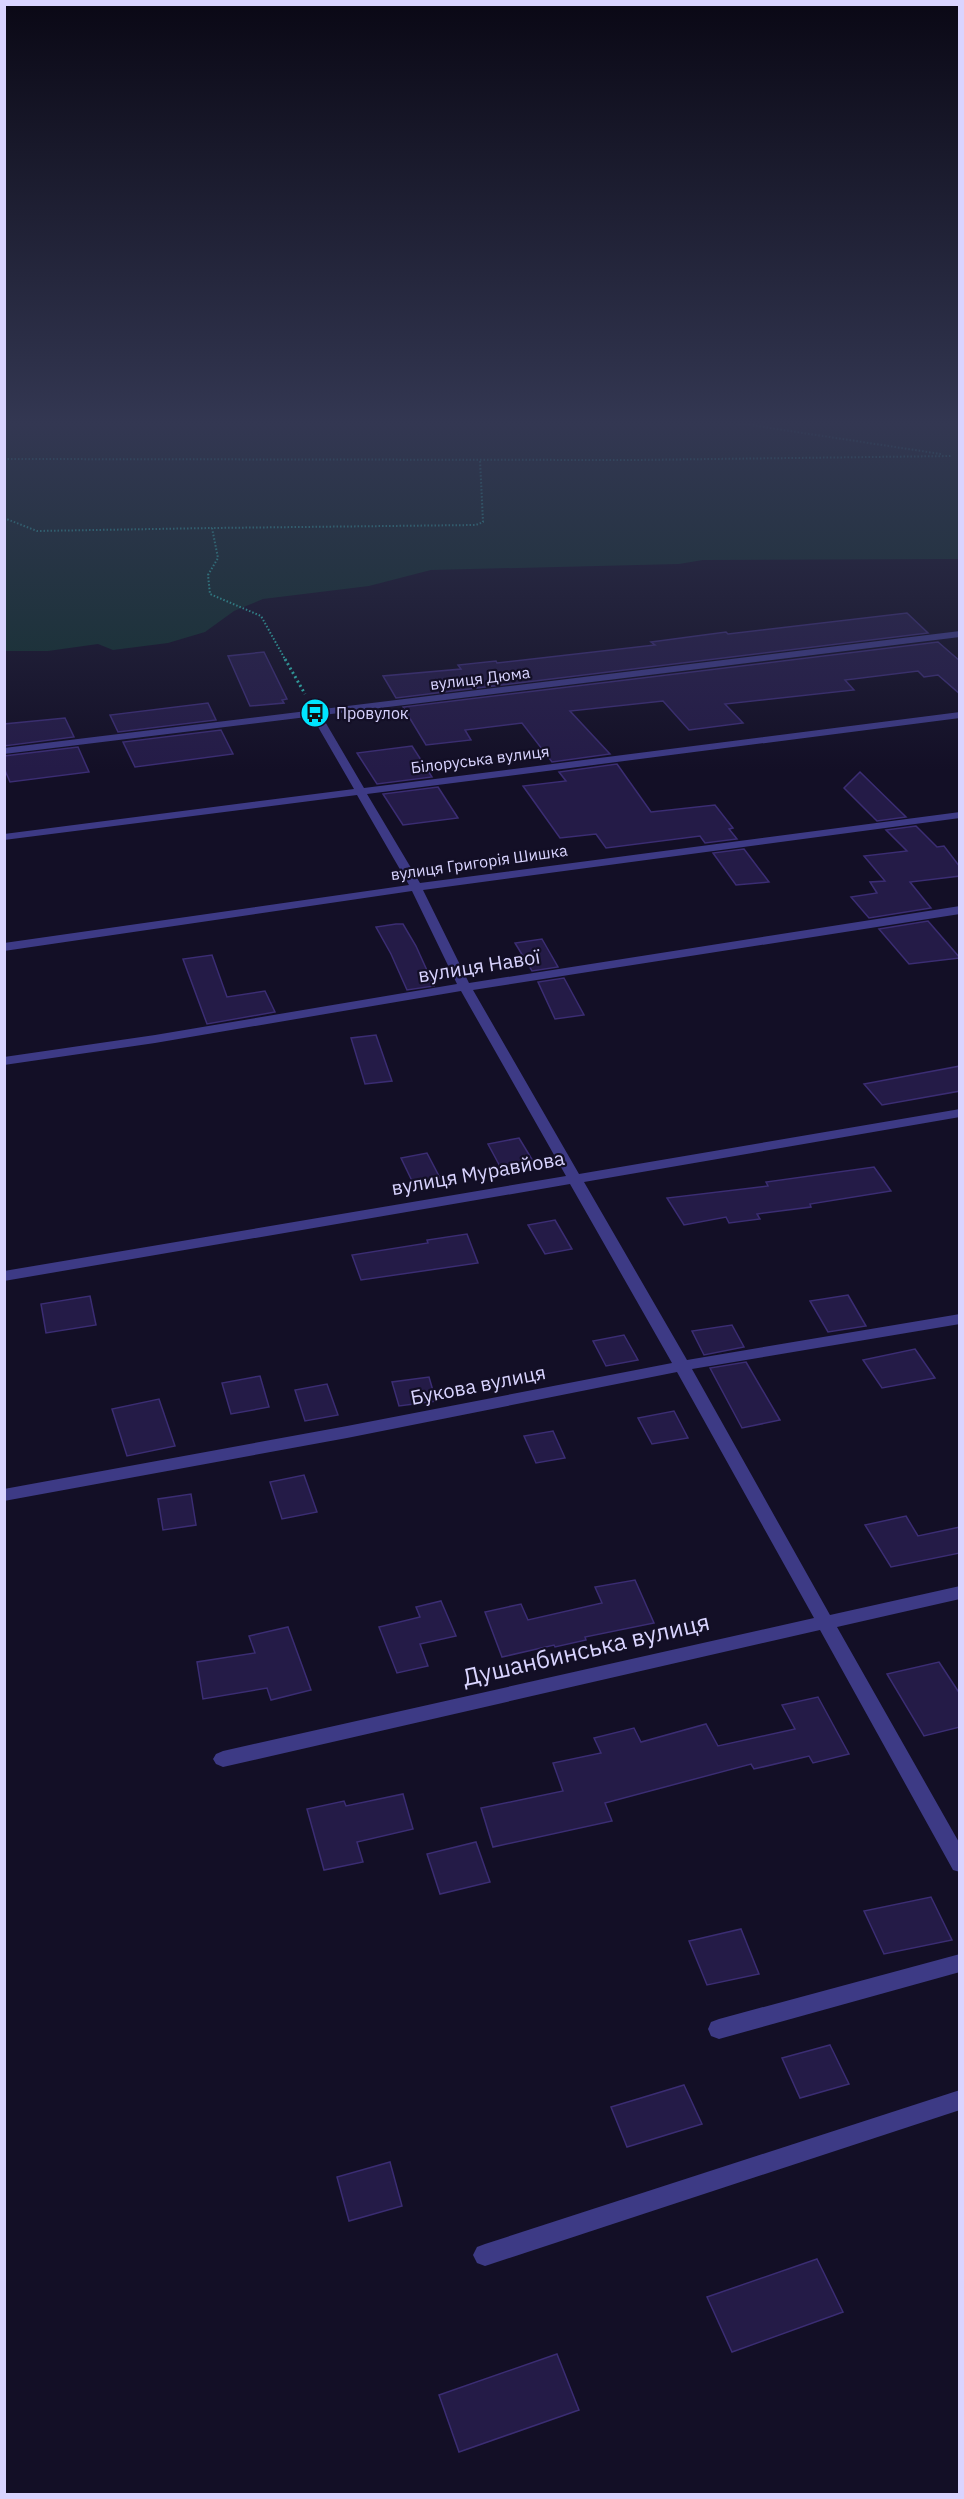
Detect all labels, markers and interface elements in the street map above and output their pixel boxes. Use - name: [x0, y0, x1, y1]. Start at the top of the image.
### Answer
- street label: вулиця Дюма: [429, 662, 532, 694]
- bus stop icon: Провулок: [299, 697, 331, 729]
- place label: Провулок: [336, 703, 409, 723]
- street label: Білоруська вулиця: [410, 741, 550, 777]
- street label: вулиця Григорія Шишка: [389, 840, 569, 884]
- street label: вулиця Навої: [416, 942, 543, 988]
- street label: вулиця Муравйова: [389, 1144, 567, 1201]
- street label: Букова вулиця: [408, 1358, 548, 1411]
- street label: Душанбинська вулиця: [459, 1605, 713, 1693]

